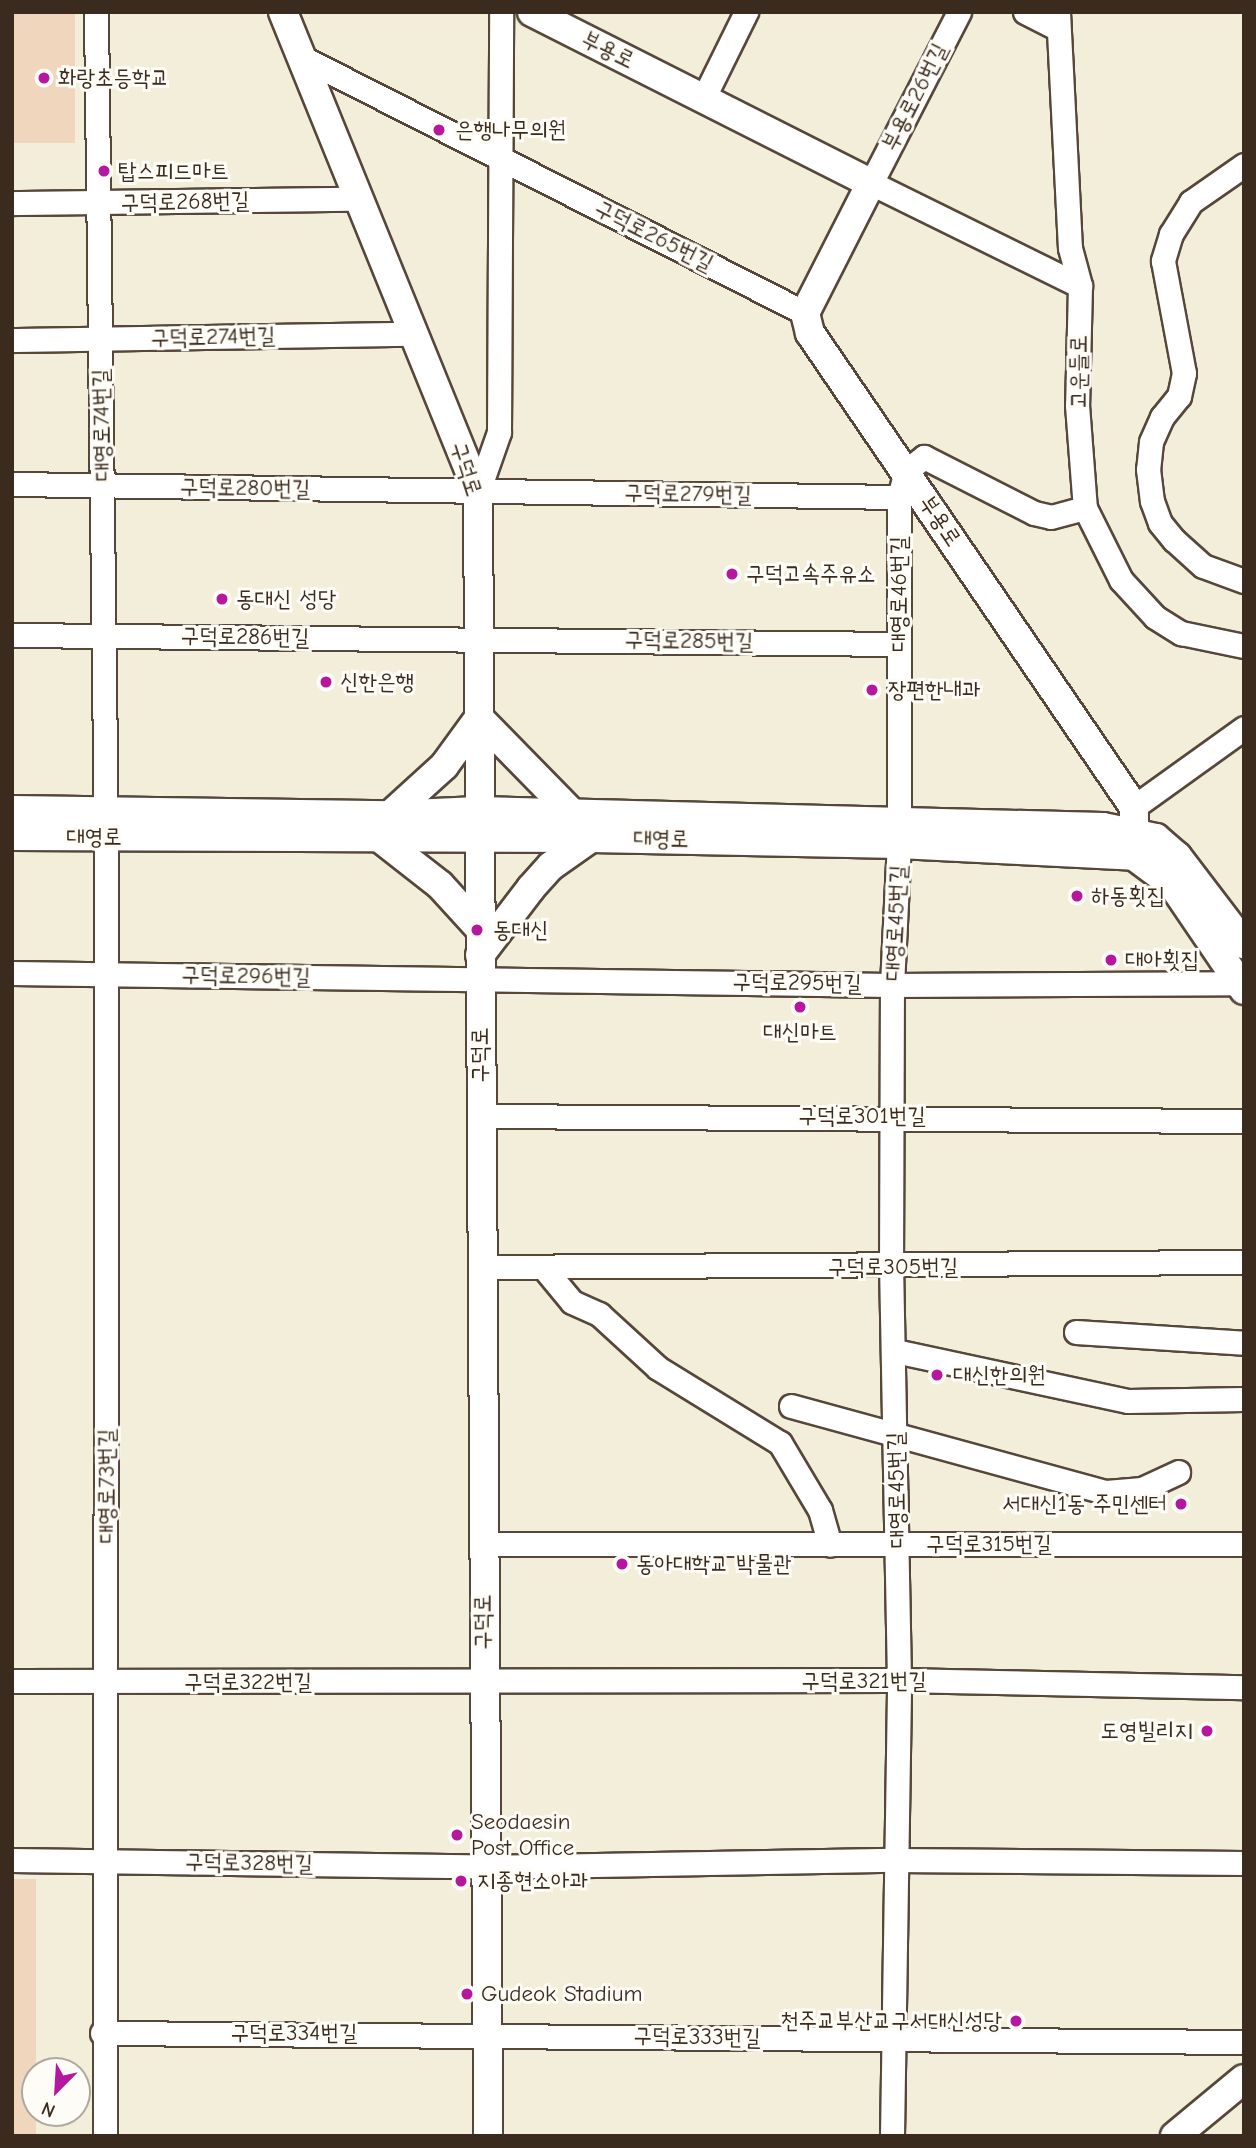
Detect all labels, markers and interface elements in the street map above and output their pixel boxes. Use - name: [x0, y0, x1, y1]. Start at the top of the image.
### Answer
- street label: 부용로: [577, 25, 639, 75]
- street label: 부용로26번길: [876, 39, 954, 155]
- place label: 화랑초등학교: [58, 64, 169, 92]
- marker: 화랑초등학교: [36, 70, 52, 86]
- place label: 은행나무의원: [455, 116, 566, 144]
- marker: 은행나무의원: [429, 120, 449, 140]
- place label: 탑스피드마트: [118, 157, 229, 185]
- marker: 탑스피드마트: [96, 163, 112, 179]
- street label: 구덕로268번길: [120, 187, 250, 217]
- street label: 구덕로265번길: [590, 194, 718, 278]
- street label: 구덕로274번길: [150, 322, 276, 352]
- street label: 고운들로: [1065, 335, 1093, 409]
- street label: 대영로74번길: [87, 368, 117, 482]
- street label: 구덕로: [444, 438, 488, 500]
- street label: 구덕로280번길: [180, 473, 310, 503]
- street label: 구덕로279번길: [624, 479, 752, 509]
- street label: 부용로: [913, 490, 967, 552]
- street label: 대영로46번길: [885, 536, 913, 652]
- place label: 구덕고속주유소: [746, 560, 876, 588]
- marker: 구덕고속주유소: [724, 566, 740, 582]
- place label: 동대신 성당: [236, 585, 336, 613]
- marker: 동대신 성당: [214, 591, 230, 607]
- street label: 구덕로286번길: [180, 622, 310, 652]
- street label: 구덕로285번길: [624, 626, 754, 656]
- place label: 신한은행: [340, 668, 414, 696]
- marker: 신한은행: [318, 674, 334, 690]
- place label: 장편한내과: [888, 676, 981, 704]
- marker: 장편한내과: [862, 680, 882, 700]
- street label: 대영로: [66, 823, 122, 851]
- street label: 대영로: [633, 825, 689, 853]
- street label: 대영로45번길: [879, 864, 913, 982]
- place label: 하동횟집: [1091, 882, 1165, 910]
- marker: 하동횟집: [1069, 888, 1085, 904]
- place label: 동대신: [493, 916, 549, 944]
- marker: 동대신: [467, 920, 487, 940]
- place label: 대아횟집: [1125, 946, 1199, 974]
- marker: 대아횟집: [1103, 952, 1119, 968]
- street label: 구덕로296번길: [181, 961, 311, 991]
- street label: 구덕로295번길: [732, 968, 862, 998]
- marker: 대신마트: [792, 999, 808, 1015]
- place label: 대신마트: [763, 1018, 837, 1046]
- street label: 구덕로: [466, 1027, 494, 1083]
- street label: 구덕로301번길: [798, 1102, 926, 1130]
- street label: 구덕로305번길: [828, 1253, 958, 1281]
- place label: 대신한의원: [953, 1361, 1046, 1389]
- marker: 대신한의원: [927, 1365, 947, 1385]
- street label: 대영로73번길: [93, 1428, 121, 1544]
- street label: 대영로45번길: [882, 1432, 912, 1548]
- place label: 서대신1동 주민센터: [1002, 1490, 1167, 1518]
- marker: 서대신1동 주민센터: [1173, 1496, 1189, 1512]
- street label: 구덕로315번길: [926, 1530, 1052, 1558]
- place label: 동아대학교 박물관: [636, 1550, 792, 1578]
- marker: 동아대학교 박물관: [614, 1556, 630, 1572]
- street label: 구덕로: [469, 1594, 497, 1650]
- street label: 구덕로321번길: [801, 1667, 927, 1695]
- street label: 구덕로322번길: [184, 1668, 312, 1696]
- place label: 도영빌리지: [1100, 1717, 1193, 1745]
- marker: 도영빌리지: [1199, 1723, 1215, 1739]
- place label: Seodaesin Post Office: [471, 1808, 574, 1862]
- marker: Seodaesin Post Office: [449, 1827, 465, 1843]
- street label: 구덕로328번길: [185, 1848, 313, 1878]
- place label: 지종현소아과: [477, 1867, 588, 1895]
- marker: 지종현소아과: [451, 1871, 471, 1891]
- place label: Gudeok Stadium: [481, 1980, 643, 2008]
- marker: Gudeok Stadium: [459, 1986, 475, 2002]
- place label: 천주교부산교구서대신성당: [780, 2007, 1002, 2035]
- marker: 천주교부산교구서대신성당: [1008, 2013, 1024, 2029]
- street label: 구덕로334번길: [231, 2019, 357, 2047]
- street label: 구덕로333번길: [633, 2022, 761, 2052]
- north arrow: [21, 2057, 91, 2127]
- text: N: [38, 2097, 58, 2122]

